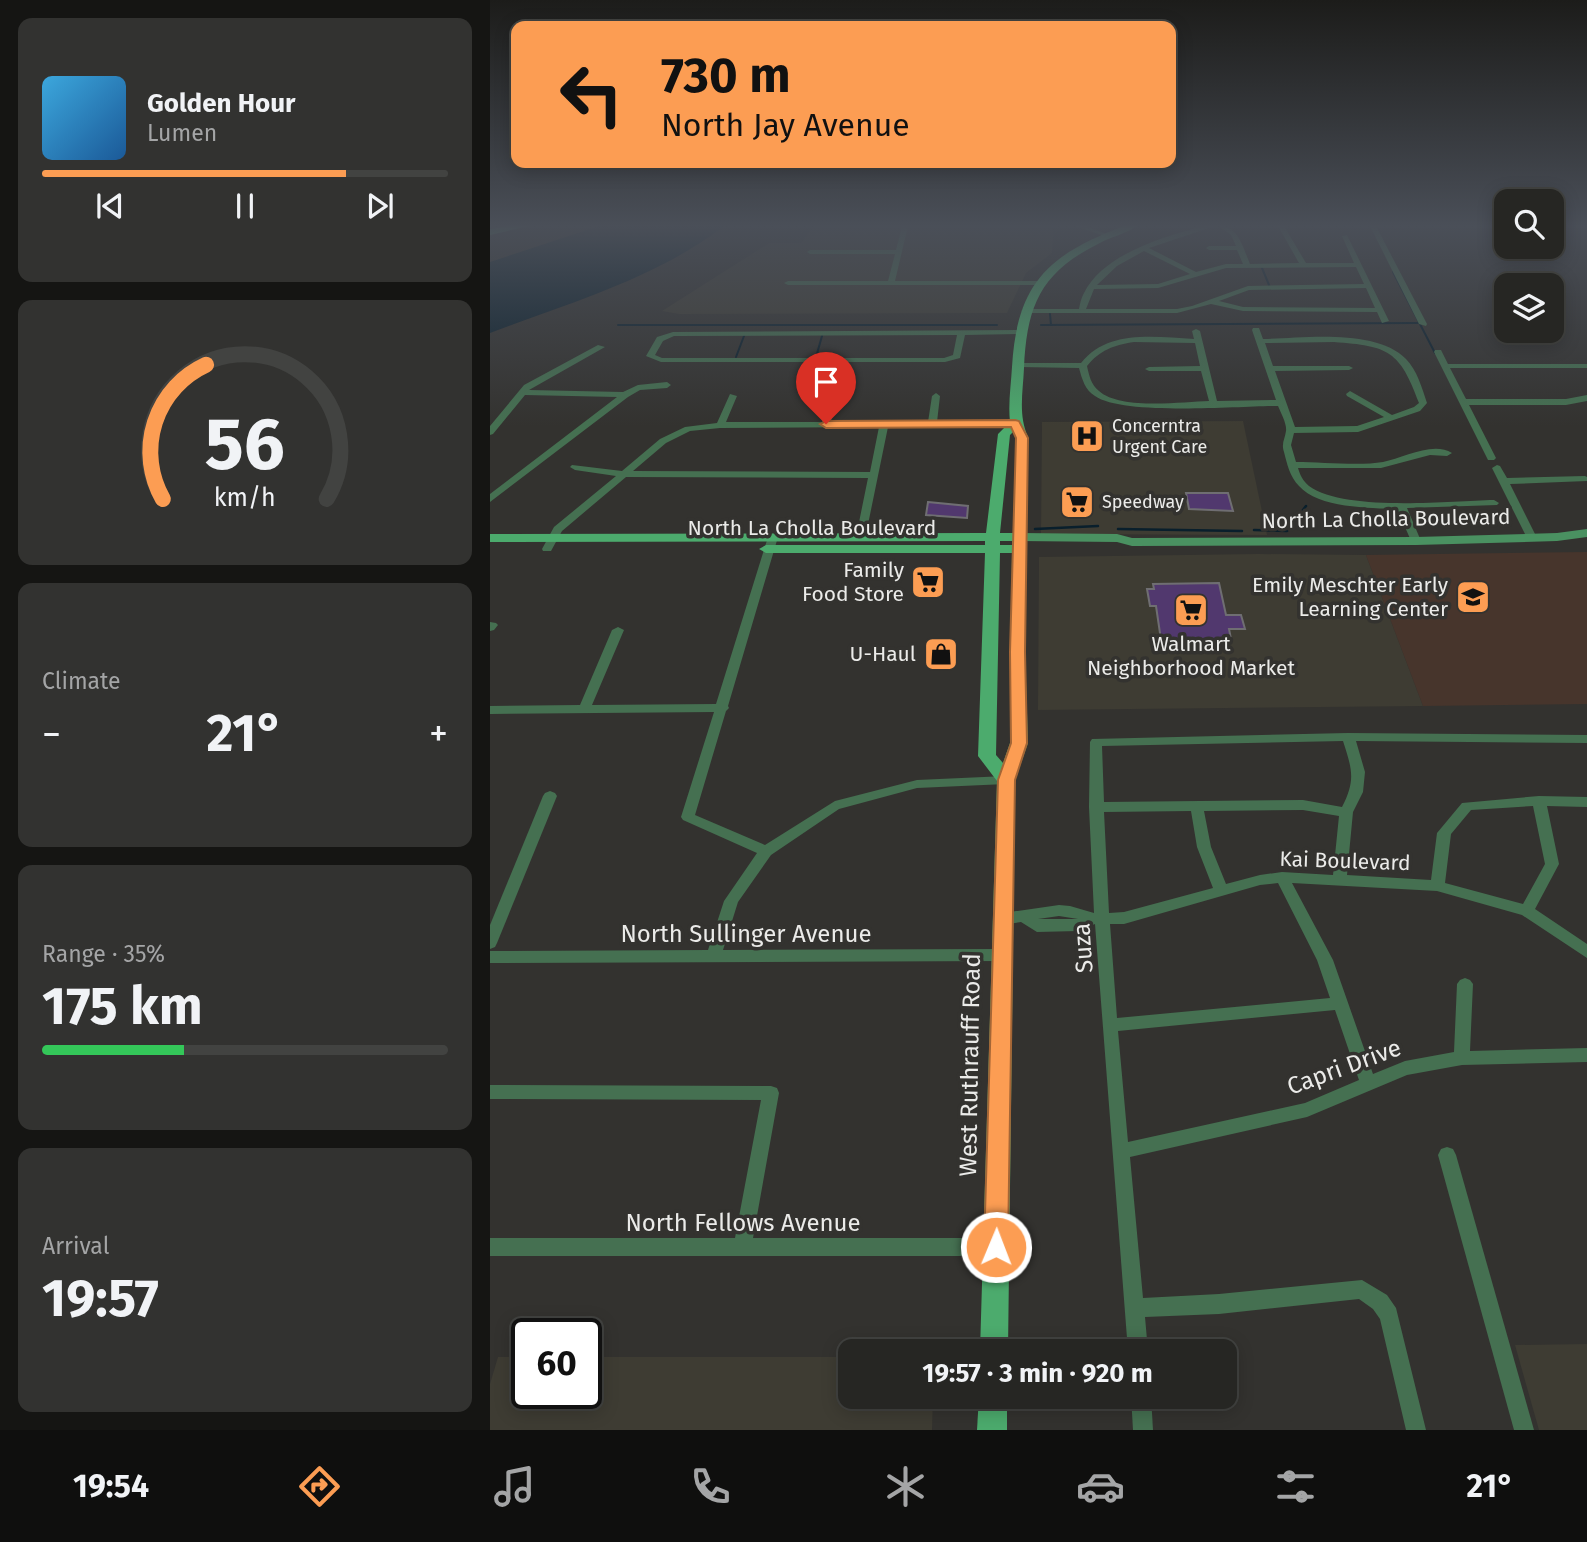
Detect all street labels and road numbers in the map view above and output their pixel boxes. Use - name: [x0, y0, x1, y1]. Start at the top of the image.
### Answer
- street label: North La Cholla Boulevard: [1261, 504, 1511, 534]
- street label: North La Cholla Boulevard: [688, 515, 936, 541]
- street label: Kai Boulevard: [1279, 846, 1411, 876]
- street label: North Sullinger Avenue: [620, 920, 872, 948]
- street label: Suza: [1067, 922, 1099, 974]
- street label: West Ruthrauff Road: [954, 953, 986, 1177]
- street label: Capri Drive: [1283, 1033, 1405, 1101]
- street label: North Fellows Avenue: [625, 1209, 861, 1237]

